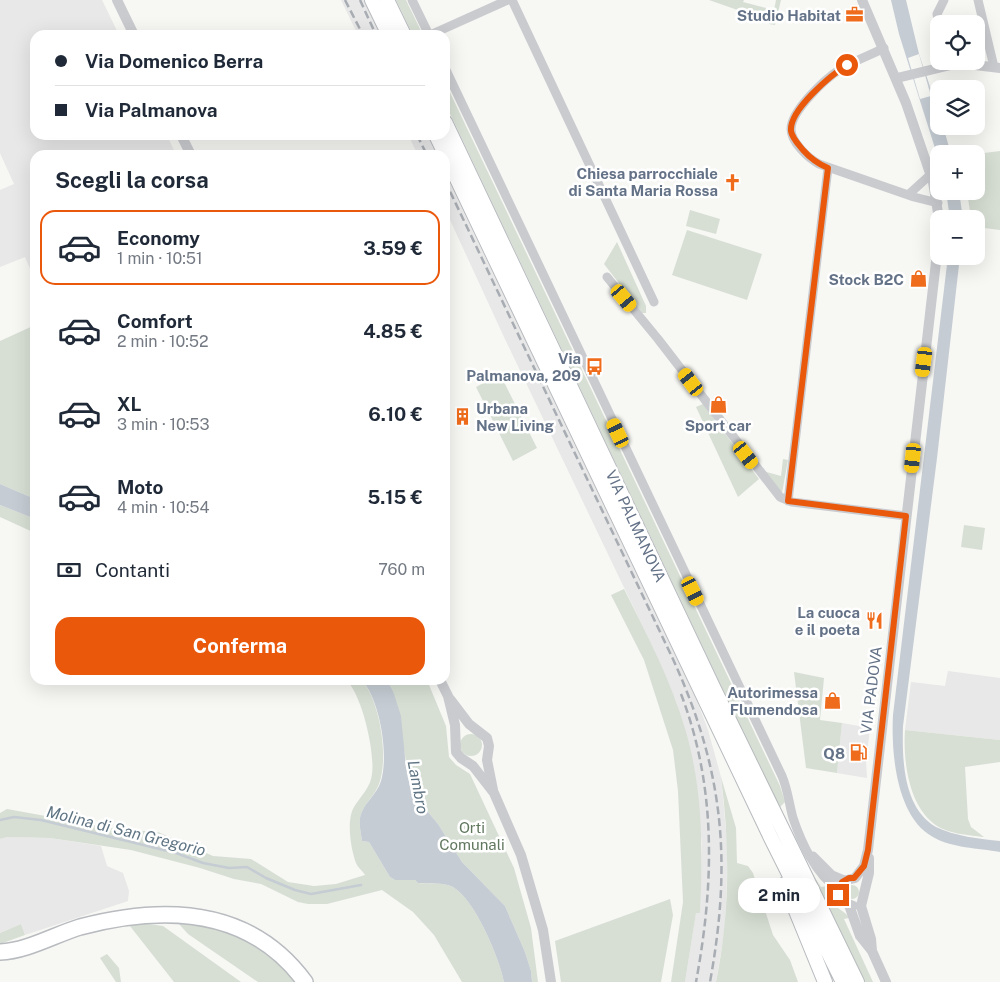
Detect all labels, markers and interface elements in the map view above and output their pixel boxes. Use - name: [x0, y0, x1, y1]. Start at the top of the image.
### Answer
- office icon: Studio Habitat: [845, 5, 865, 25]
- place label: Studio Habitat: [737, 7, 841, 24]
- map controls: [930, 15, 985, 265]
- button: locate: [930, 15, 985, 70]
- text: Via Domenico Berra: [85, 50, 263, 72]
- route start: [836, 54, 858, 76]
- button: layers: [930, 80, 985, 135]
- text: Via Palmanova: [85, 99, 217, 121]
- button: +: [930, 145, 985, 200]
- place label: Chiesa parrocchiale di Santa Maria Rossa: [569, 165, 718, 199]
- text: Scegli la corsa: [55, 167, 209, 193]
- church icon: Chiesa parrocchiale di Santa Maria Rossa: [722, 172, 742, 192]
- button: −: [930, 210, 985, 265]
- icon: car: [57, 225, 102, 270]
- text: Economy: [117, 227, 200, 249]
- text: 3.59 €: [363, 237, 423, 259]
- text: 1 min · 10:51: [117, 249, 203, 268]
- shop icon: Stock B2C: [908, 269, 928, 289]
- place label: Stock B2C: [828, 271, 904, 288]
- car: [608, 282, 639, 314]
- icon: car: [57, 308, 102, 353]
- text: Comfort: [117, 310, 193, 332]
- text: 4.85 €: [363, 320, 423, 342]
- text: 2 min · 10:52: [117, 332, 209, 351]
- car: [914, 346, 933, 378]
- place label: Via Palmanova, 209: [466, 350, 581, 384]
- bus stop icon: Via Palmanova, 209: [585, 357, 605, 377]
- car: [675, 366, 706, 398]
- icon: car: [57, 391, 102, 436]
- text: XL: [117, 393, 142, 415]
- shop icon: Sport car: [708, 394, 728, 414]
- place label: Urbana New Living: [476, 400, 554, 434]
- text: 6.10 €: [368, 403, 423, 425]
- building icon: Urbana New Living: [452, 407, 472, 427]
- text: 3 min · 10:53: [117, 415, 210, 434]
- car: [604, 416, 631, 450]
- place label: Sport car: [685, 417, 751, 434]
- car: [730, 439, 761, 471]
- car: [903, 442, 922, 474]
- street label: VIA PALMANOVA: [603, 467, 670, 585]
- icon: car: [57, 474, 102, 519]
- text: Moto: [117, 476, 163, 498]
- text: 5.15 €: [367, 486, 423, 508]
- text: 4 min · 10:54: [117, 498, 210, 517]
- icon: cash: [55, 556, 83, 584]
- text: Contanti: [95, 559, 170, 581]
- text: 760 m: [378, 560, 425, 579]
- car: [679, 574, 706, 608]
- place label: La cuoca e il poeta: [795, 604, 860, 638]
- restaurant icon: La cuoca e il poeta: [864, 611, 884, 631]
- button: Conferma: [55, 617, 425, 675]
- street label: VIA PADOVA: [857, 645, 885, 735]
- place label: Autorimessa Flumendosa: [727, 684, 818, 718]
- shop icon: Autorimessa Flumendosa: [822, 691, 842, 711]
- fuel station icon: Q8: [849, 743, 869, 763]
- place label: Q8: [823, 745, 845, 762]
- water label: Lambro: [403, 759, 433, 816]
- water label: Molina di San Gregorio: [44, 802, 208, 860]
- park label: Orti Comunali: [439, 819, 505, 853]
- callout: 2 min: [738, 878, 820, 912]
- route end: [827, 884, 849, 906]
- text: 2 min: [758, 886, 800, 905]

